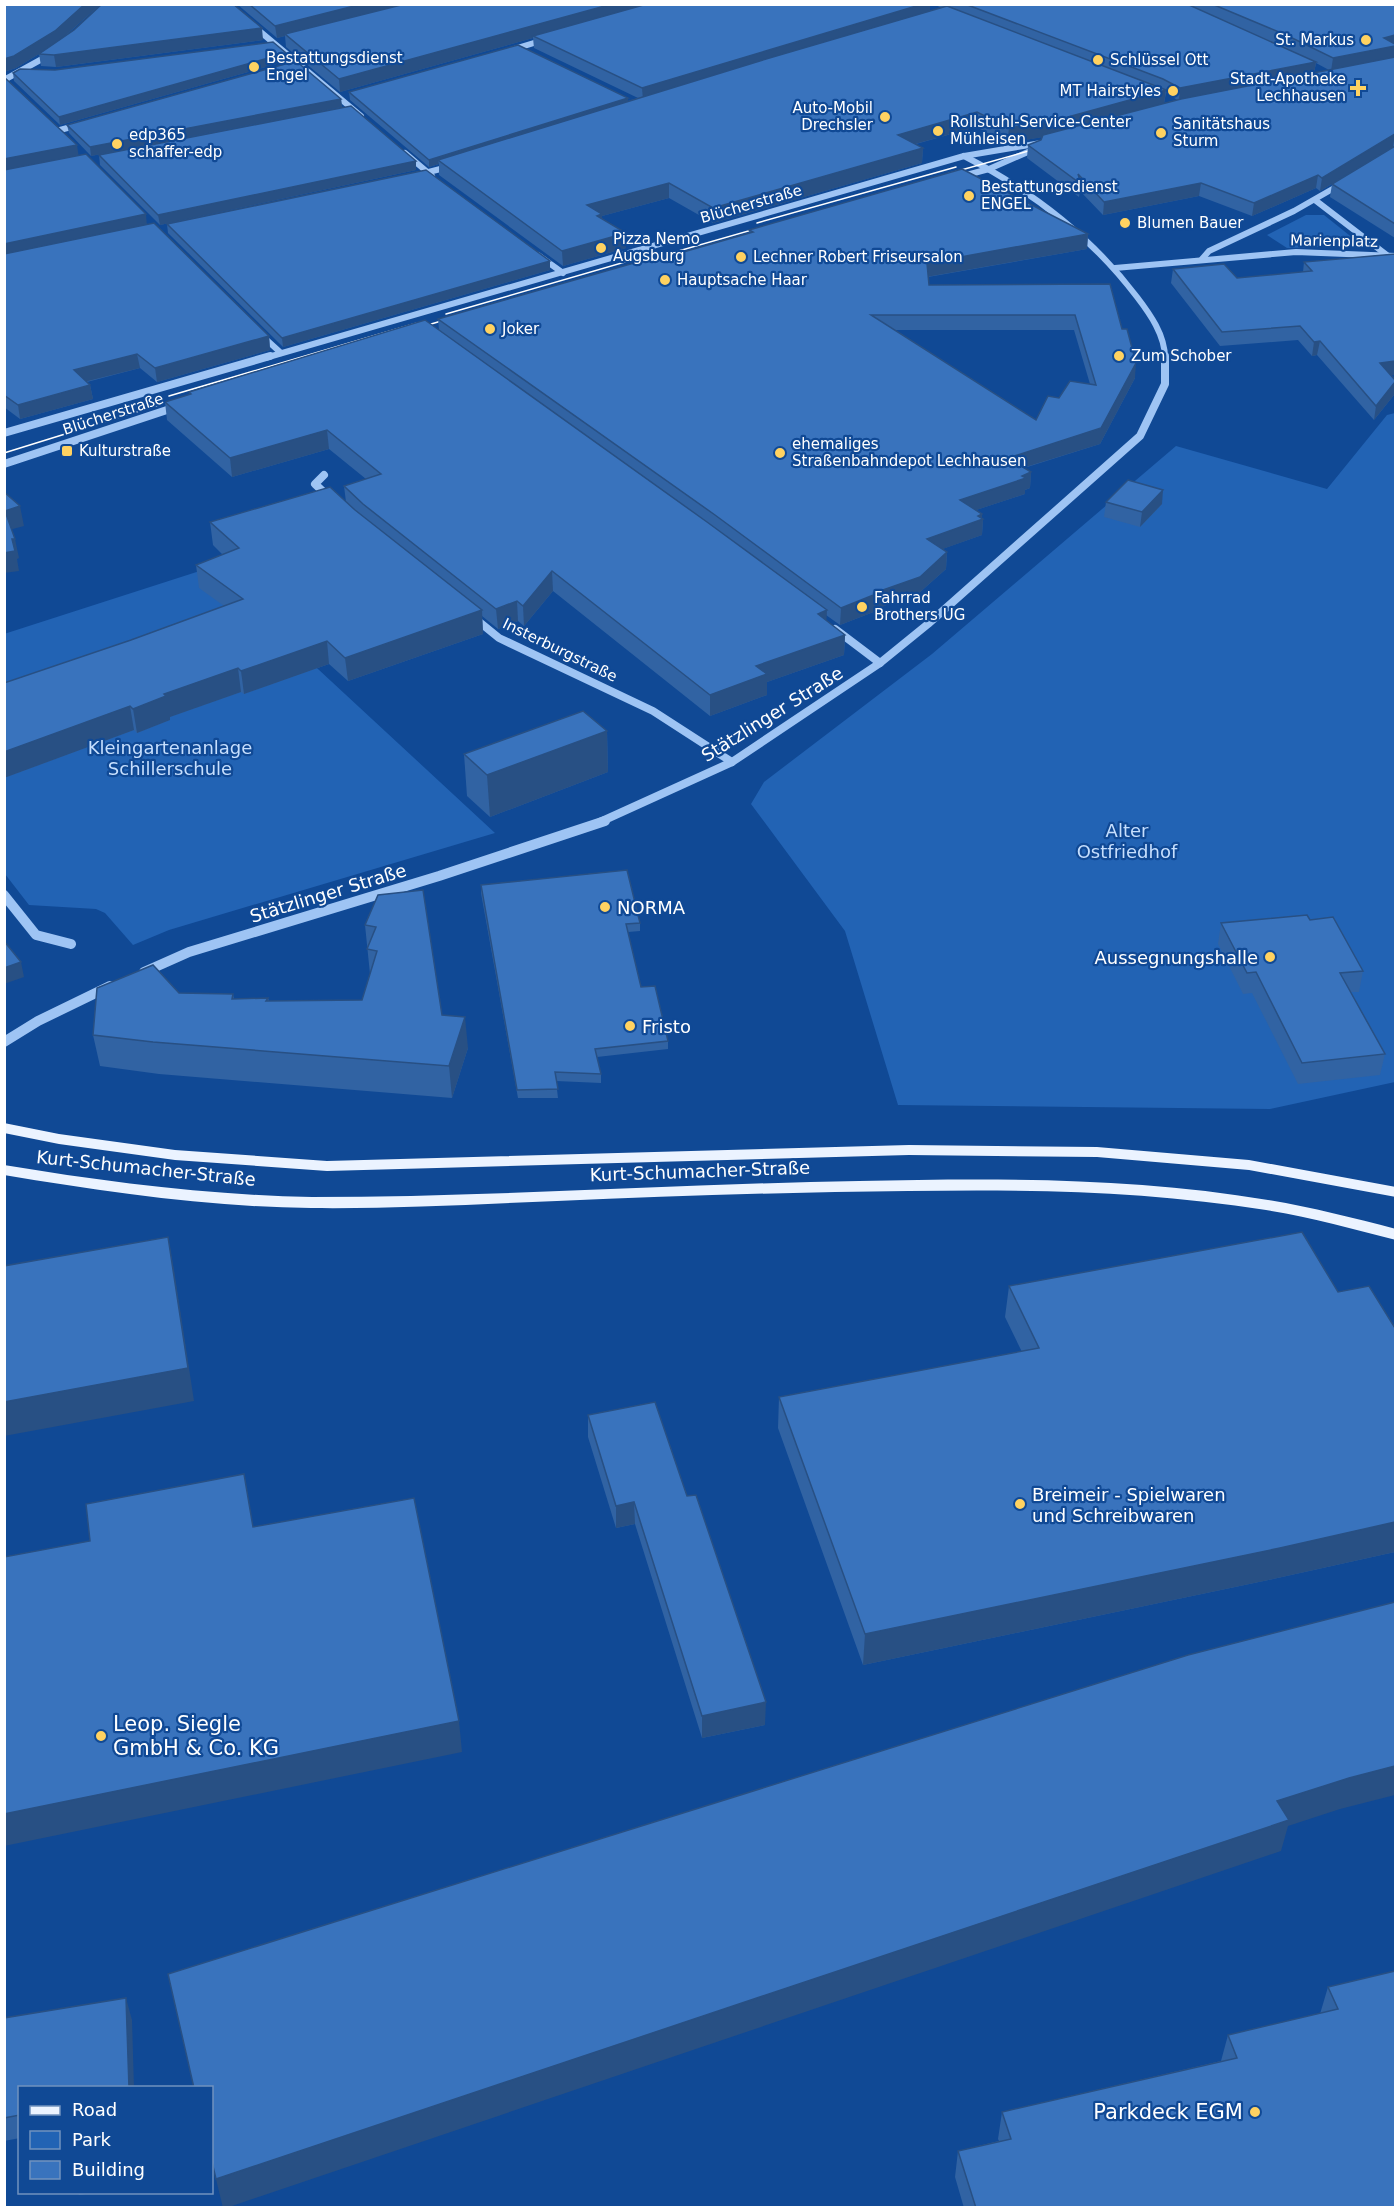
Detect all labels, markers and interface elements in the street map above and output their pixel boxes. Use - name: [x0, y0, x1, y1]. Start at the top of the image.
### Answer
- place label: St. Markus: [1275, 31, 1354, 49]
- marker: St. Markus: [1359, 33, 1373, 47]
- place label: Bestattungsdienst Engel: [266, 49, 403, 84]
- place label: Schlüssel Ott: [1110, 51, 1208, 69]
- marker: Schlüssel Ott: [1091, 53, 1105, 67]
- marker: Bestattungsdienst Engel: [247, 60, 261, 74]
- place label: Stadt-Apotheke Lechhausen: [1230, 70, 1346, 105]
- marker: Stadt-Apotheke Lechhausen: [1351, 81, 1365, 95]
- place label: MT Hairstyles: [1060, 82, 1161, 100]
- marker: MT Hairstyles: [1166, 84, 1180, 98]
- place label: Auto-Mobil Drechsler: [793, 99, 874, 134]
- marker: Auto-Mobil Drechsler: [878, 110, 892, 124]
- place label: Rollstuhl-Service-Center Mühleisen: [950, 113, 1132, 148]
- place label: Sanitätshaus Sturm: [1173, 115, 1270, 150]
- marker: Rollstuhl-Service-Center Mühleisen: [931, 124, 945, 138]
- place label: edp365 schaffer-edp: [129, 126, 222, 161]
- marker: Sanitätshaus Sturm: [1154, 126, 1168, 140]
- marker: edp365 schaffer-edp: [110, 137, 124, 151]
- place label: Bestattungsdienst ENGEL: [981, 178, 1118, 213]
- street label: Blücherstraße: [698, 181, 804, 227]
- marker: Bestattungsdienst ENGEL: [962, 189, 976, 203]
- place label: Blumen Bauer: [1137, 214, 1244, 232]
- marker: Blumen Bauer: [1118, 216, 1132, 230]
- place label: Pizza Nemo Augsburg: [613, 230, 700, 265]
- street label: Marienplatz: [1290, 231, 1378, 251]
- marker: Pizza Nemo Augsburg: [594, 241, 608, 255]
- place label: Lechner Robert Friseursalon: [753, 248, 963, 266]
- marker: Lechner Robert Friseursalon: [734, 250, 748, 264]
- place label: Hauptsache Haar: [677, 271, 808, 289]
- marker: Hauptsache Haar: [658, 273, 672, 287]
- place label: Joker: [501, 320, 540, 338]
- marker: Joker: [483, 322, 497, 336]
- place label: Zum Schober: [1131, 347, 1232, 365]
- marker: Zum Schober: [1112, 349, 1126, 363]
- street label: Blücherstraße: [60, 389, 166, 439]
- place label: ehemaliges Straßenbahndepot Lechhausen: [792, 435, 1027, 470]
- place label: Kulturstraße: [79, 442, 171, 460]
- marker: Kulturstraße: [60, 444, 74, 458]
- marker: ehemaliges Straßenbahndepot Lechhausen: [773, 446, 787, 460]
- place label: Fahrrad Brothers UG: [874, 589, 965, 624]
- marker: Fahrrad Brothers UG: [855, 600, 869, 614]
- street label: Insterburgstraße: [500, 614, 620, 686]
- street label: Stätzlinger Straße: [698, 662, 846, 766]
- park label: Kleingartenanlage Schillerschule: [88, 737, 252, 779]
- park label: Alter Ostfriedhof: [1077, 820, 1178, 862]
- street label: Stätzlinger Straße: [247, 859, 409, 927]
- place label: NORMA: [617, 897, 686, 918]
- marker: NORMA: [598, 900, 612, 914]
- place label: Aussegnungshalle: [1094, 947, 1258, 968]
- marker: Aussegnungshalle: [1263, 950, 1277, 964]
- place label: Fristo: [642, 1016, 691, 1037]
- marker: Fristo: [623, 1019, 637, 1033]
- street label: Kurt-Schumacher-Straße: [35, 1146, 257, 1190]
- street label: Kurt-Schumacher-Straße: [589, 1157, 811, 1185]
- place label: Breimeir - Spielwaren und Schreibwaren: [1032, 1484, 1226, 1526]
- marker: Breimeir - Spielwaren und Schreibwaren: [1013, 1497, 1027, 1511]
- place label: Leop. Siegle GmbH & Co. KG: [113, 1712, 279, 1760]
- marker: Leop. Siegle GmbH & Co. KG: [94, 1729, 108, 1743]
- legend: [18, 2086, 213, 2194]
- text: Road: [72, 2099, 117, 2120]
- place label: Parkdeck EGM: [1093, 2100, 1243, 2124]
- marker: Parkdeck EGM: [1248, 2105, 1262, 2119]
- text: Park: [72, 2129, 111, 2150]
- text: Building: [72, 2159, 145, 2180]

